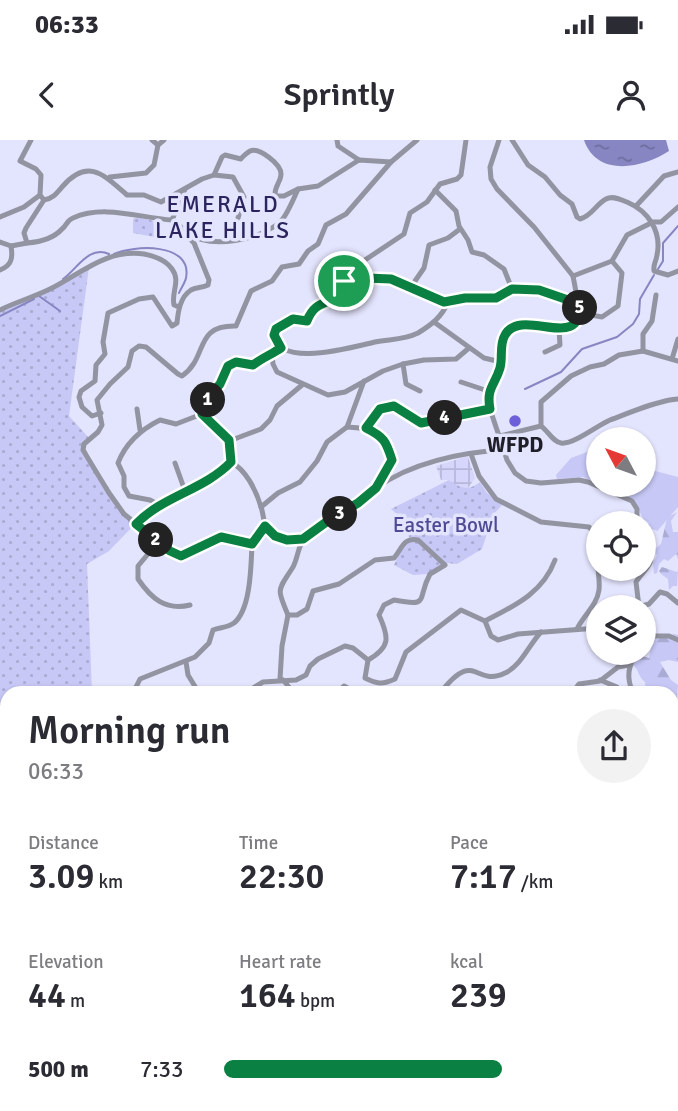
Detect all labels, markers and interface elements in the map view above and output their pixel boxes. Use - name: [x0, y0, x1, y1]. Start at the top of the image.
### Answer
- text: 06:33: [35, 9, 99, 41]
- text: Sprintly: [284, 75, 394, 114]
- icon: back: [28, 76, 66, 114]
- icon: person: [612, 76, 650, 114]
- district label: EMERALD LAKE HILLS: [155, 190, 291, 245]
- pin: [314, 251, 374, 311]
- icon: arrive: [325, 262, 363, 300]
- pin: 5: [562, 290, 598, 326]
- text: 5: [574, 295, 585, 319]
- pin: 1: [190, 383, 226, 418]
- text: 1: [202, 387, 213, 411]
- pin: 4: [428, 400, 462, 436]
- text: 4: [439, 405, 450, 429]
- marker: WFPD: [507, 413, 523, 429]
- north arrow: [586, 427, 656, 497]
- map controls: [586, 427, 656, 665]
- place label: WFPD: [487, 432, 543, 458]
- pin: 3: [322, 496, 358, 532]
- text: 3: [334, 501, 345, 525]
- button: locate: [586, 511, 656, 581]
- park label: Easter Bowl: [393, 512, 499, 538]
- pin: 2: [138, 522, 174, 558]
- text: 2: [150, 527, 161, 551]
- button: layers: [586, 595, 656, 665]
- text: Morning run: [28, 707, 231, 754]
- button: share: [577, 709, 651, 783]
- text: 06:33: [28, 757, 84, 786]
- text: Distance: [28, 831, 99, 855]
- text: Time: [239, 831, 278, 855]
- text: Pace: [450, 831, 488, 855]
- text: 3.09: [28, 855, 94, 898]
- text: 22:30: [239, 855, 324, 898]
- text: 7:17: [450, 855, 517, 898]
- text: km: [94, 870, 123, 894]
- text: /km: [517, 870, 553, 894]
- text: Elevation: [28, 950, 104, 974]
- text: Heart rate: [239, 950, 321, 974]
- text: kcal: [450, 950, 483, 974]
- text: 44: [28, 974, 66, 1017]
- text: 164: [239, 974, 296, 1017]
- text: 239: [450, 974, 507, 1017]
- text: m: [66, 989, 85, 1013]
- text: bpm: [296, 989, 335, 1013]
- text: 500 m: [28, 1055, 89, 1084]
- text: 7:33: [140, 1055, 183, 1084]

